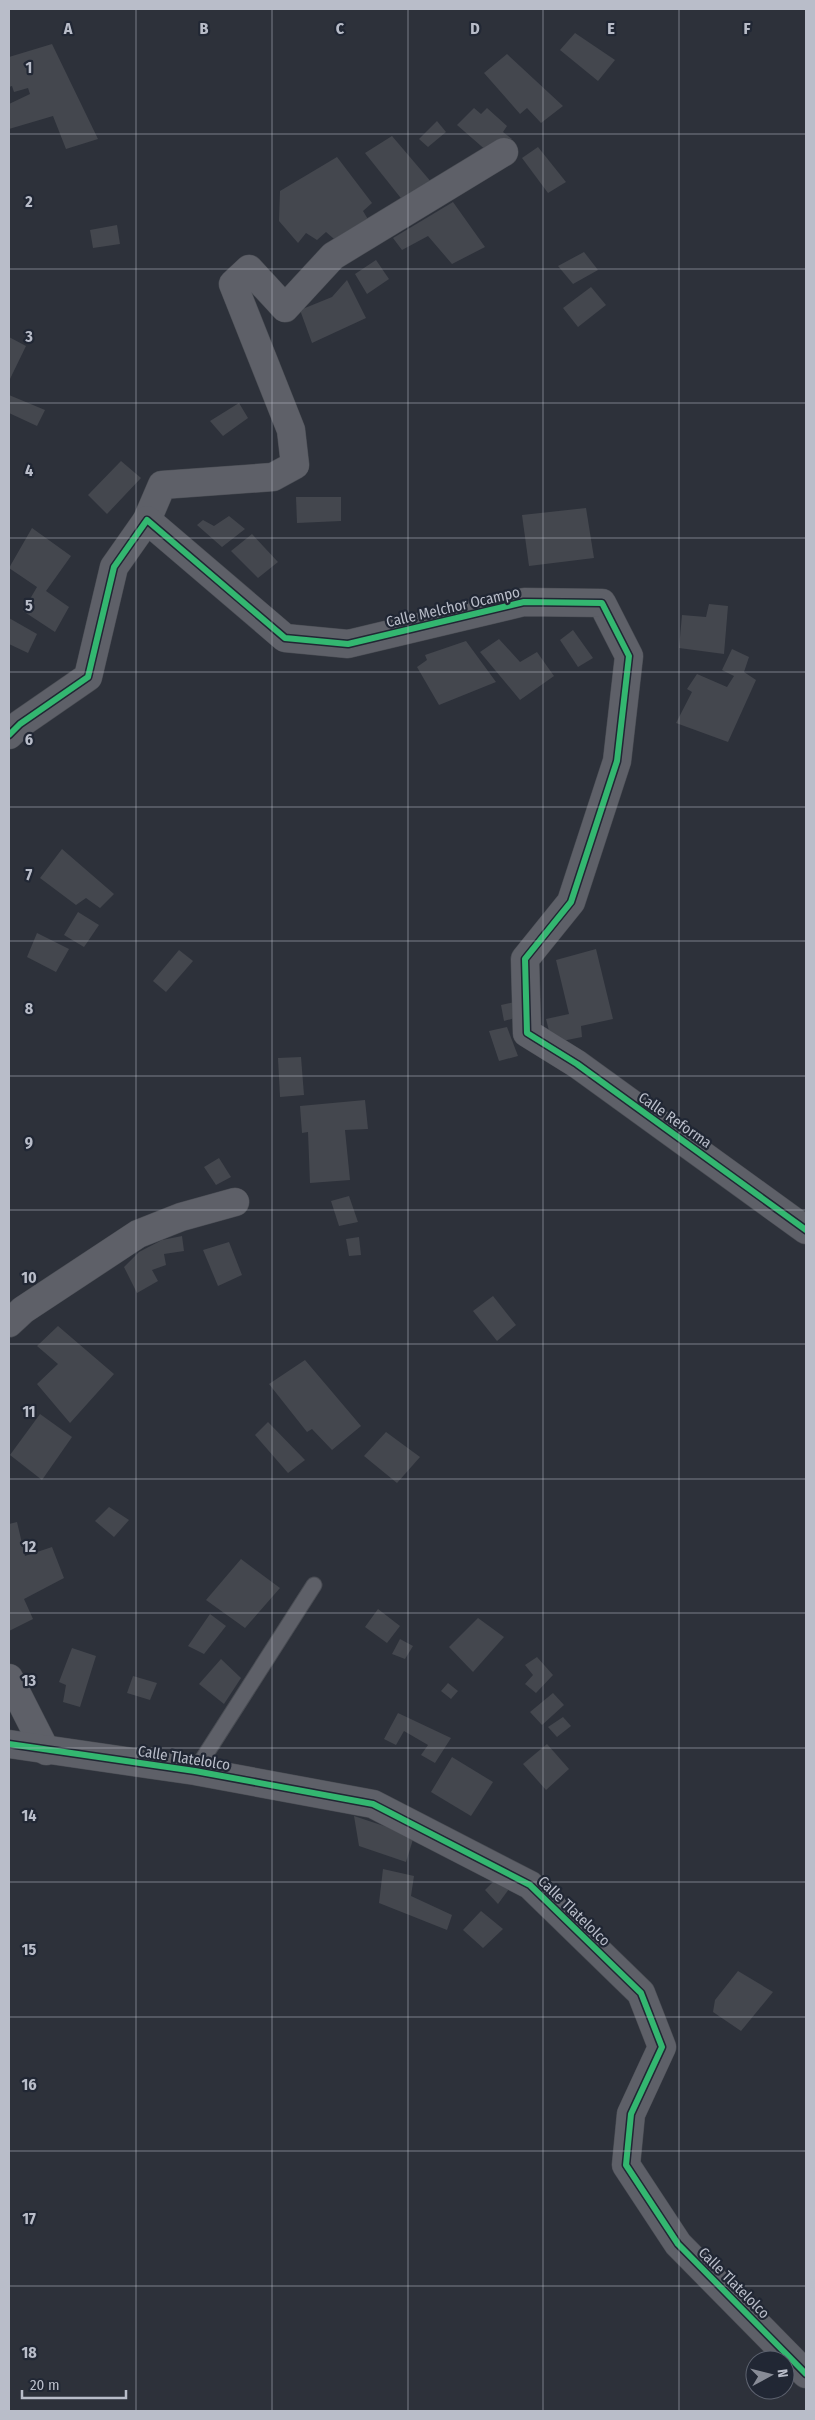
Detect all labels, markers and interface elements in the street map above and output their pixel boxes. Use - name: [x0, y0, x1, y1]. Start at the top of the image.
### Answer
- text: A: [63, 19, 73, 38]
- text: B: [200, 19, 209, 38]
- text: C: [336, 19, 345, 38]
- text: D: [470, 19, 480, 38]
- text: E: [607, 19, 615, 38]
- text: F: [743, 19, 751, 38]
- text: 1: [26, 58, 32, 77]
- text: 2: [24, 192, 33, 211]
- text: 3: [24, 327, 33, 346]
- text: 4: [25, 461, 33, 480]
- street label: Calle Melchor Ocampo: [384, 583, 522, 631]
- text: 5: [25, 596, 33, 615]
- text: 6: [25, 730, 33, 749]
- text: 7: [26, 865, 33, 884]
- text: 8: [25, 999, 34, 1018]
- street label: Calle Reforma: [635, 1088, 715, 1152]
- text: 9: [25, 1133, 33, 1152]
- text: 10: [21, 1268, 37, 1287]
- text: 11: [22, 1402, 36, 1421]
- text: 12: [22, 1537, 37, 1556]
- text: 13: [22, 1671, 37, 1690]
- street label: Calle Tlatelolco: [137, 1742, 232, 1774]
- text: 14: [22, 1806, 37, 1825]
- street label: Calle Tlatelolco: [534, 1872, 614, 1950]
- text: 15: [22, 1940, 36, 1959]
- text: 16: [21, 2075, 37, 2094]
- text: 17: [22, 2209, 36, 2228]
- street label: Calle Tlatelolco: [695, 2244, 773, 2322]
- text: 18: [21, 2343, 37, 2362]
- north arrow: [745, 2350, 795, 2400]
- scale bar: [22, 2368, 126, 2400]
- text: N: [773, 2368, 791, 2379]
- text: 20 m: [30, 2376, 60, 2394]

